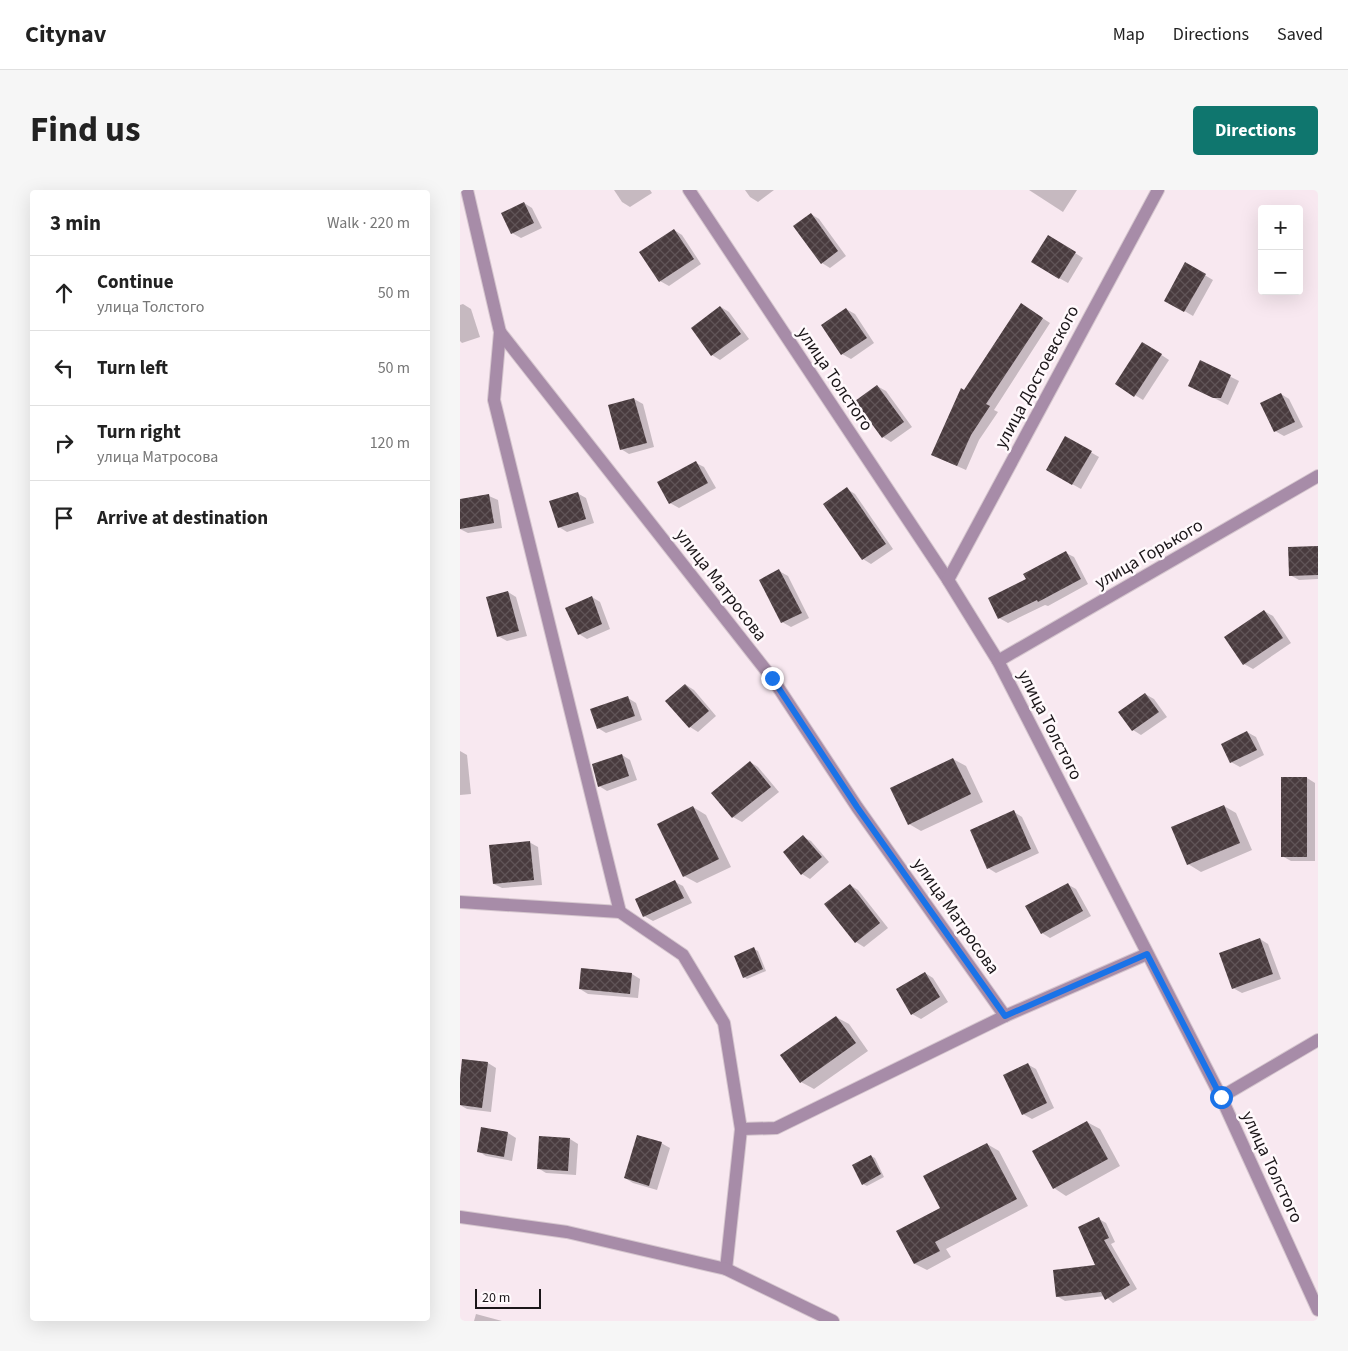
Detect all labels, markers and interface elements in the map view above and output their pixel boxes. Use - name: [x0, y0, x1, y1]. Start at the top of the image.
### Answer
- text: Citynav: [25, 17, 106, 52]
- text: Map: [1113, 22, 1145, 47]
- text: Directions: [1173, 22, 1249, 47]
- text: Saved: [1277, 22, 1323, 47]
- text: Find us: [30, 105, 140, 155]
- button: Directions: [1193, 106, 1318, 155]
- map controls: [1258, 205, 1303, 295]
- button: +: [1258, 205, 1303, 250]
- text: 3 min: [50, 208, 101, 238]
- text: Walk · 220 m: [327, 212, 410, 234]
- button: −: [1258, 250, 1303, 295]
- text: Continue: [97, 269, 174, 296]
- icon: ahead: [50, 279, 78, 307]
- text: 50 m: [378, 282, 410, 304]
- text: улица Толстого: [97, 296, 204, 318]
- street label: улица Достоевского: [989, 301, 1085, 453]
- street label: улица Толстого: [791, 322, 879, 436]
- icon: left: [50, 354, 78, 382]
- text: Turn left: [97, 355, 168, 382]
- text: 50 m: [378, 357, 410, 379]
- text: Turn right: [97, 419, 181, 446]
- icon: right: [50, 429, 78, 457]
- text: 120 m: [370, 432, 410, 454]
- text: улица Матросова: [97, 446, 218, 468]
- icon: arrive: [50, 504, 78, 532]
- text: Arrive at destination: [97, 505, 268, 532]
- street label: улица Горького: [1090, 513, 1208, 595]
- street label: улица Матросова: [669, 524, 773, 646]
- street label: улица Толстого: [1011, 666, 1089, 784]
- route end: [761, 667, 784, 690]
- street label: улица Матросова: [907, 853, 1005, 979]
- route start: [1210, 1086, 1233, 1109]
- street label: улица Толстого: [1235, 1107, 1309, 1227]
- scale bar: [475, 1286, 541, 1309]
- text: 20 m: [482, 1288, 510, 1308]

